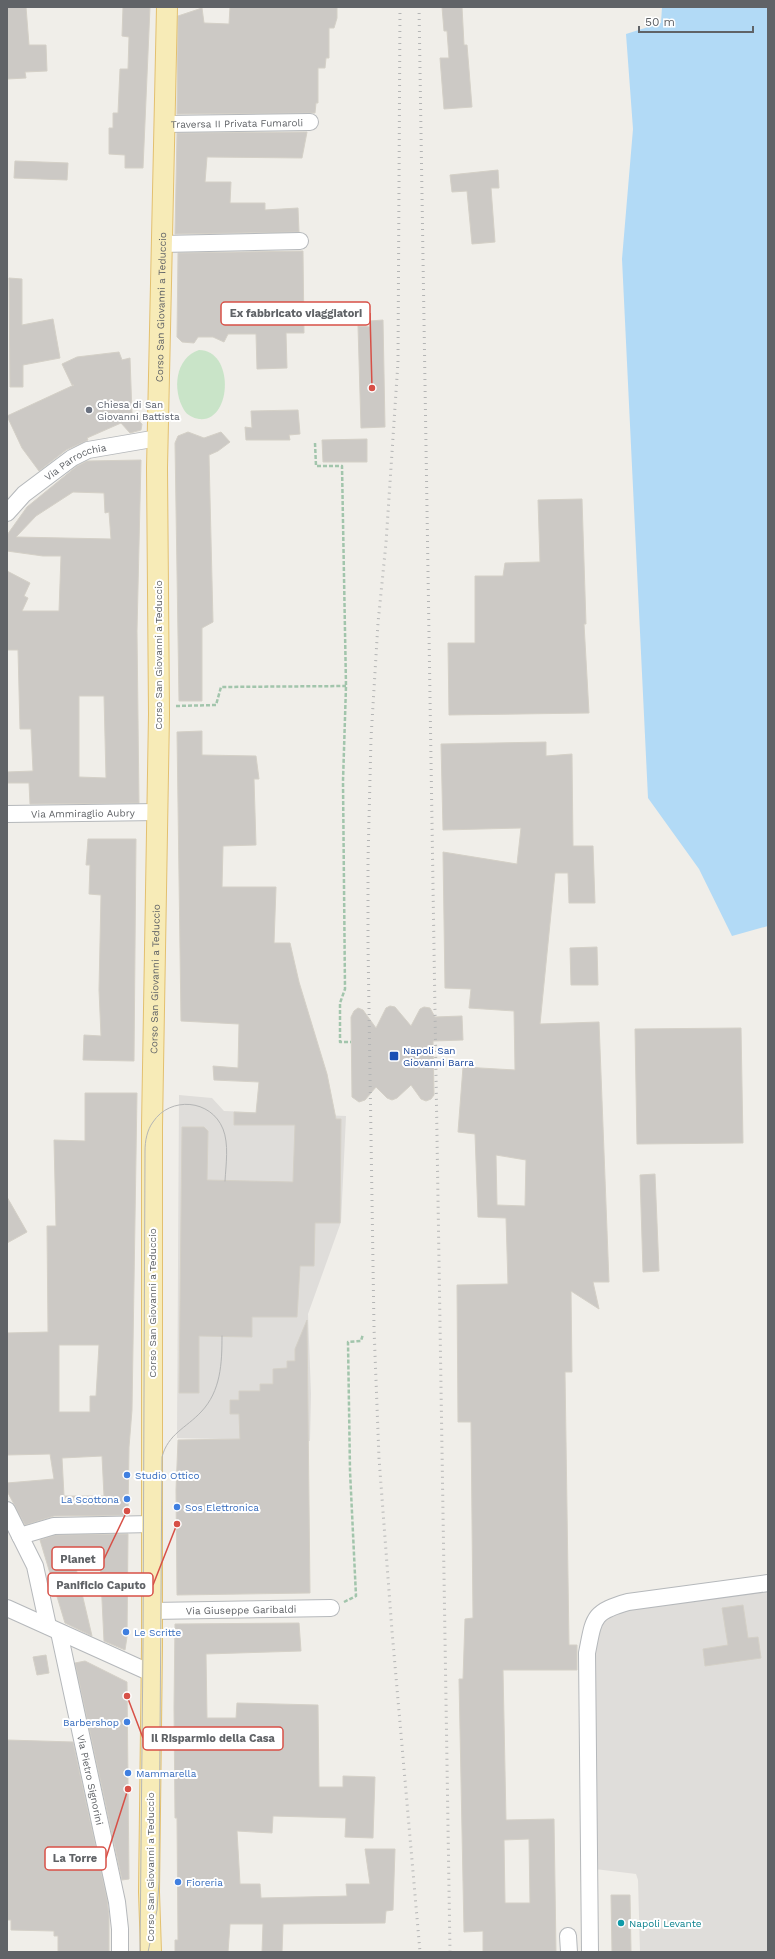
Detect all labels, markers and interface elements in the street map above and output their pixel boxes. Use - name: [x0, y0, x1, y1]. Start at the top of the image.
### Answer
- scale bar: [639, 8, 753, 34]
- text: 50 m: [645, 15, 675, 29]
- street label: Traversa II Privata Fumaroli: [171, 117, 303, 130]
- street label: Corso San Giovanni a Teduccio: [154, 232, 168, 382]
- callout: Ex fabbricato viaggiatori: [221, 302, 370, 325]
- text: Ex fabbricato viaggiatori: [230, 307, 362, 320]
- place label: Chiesa di San Giovanni Battista: [97, 399, 180, 422]
- marker: Chiesa di San Giovanni Battista: [84, 405, 94, 415]
- street label: Via Parrocchia: [42, 442, 107, 483]
- street label: Corso San Giovanni a Teduccio: [153, 580, 164, 730]
- street label: Via Ammiraglio Aubry: [31, 807, 136, 820]
- street label: Corso San Giovanni a Teduccio: [148, 904, 162, 1054]
- place label: Napoli San Giovanni Barra: [403, 1045, 474, 1068]
- marker: Napoli San Giovanni Barra: [388, 1050, 400, 1062]
- street label: Corso San Giovanni a Teduccio: [147, 1228, 158, 1378]
- marker: Studio Ottico: [122, 1470, 132, 1480]
- place label: Studio Ottico: [135, 1470, 200, 1481]
- place label: La Scottona: [61, 1494, 119, 1505]
- marker: La Scottona: [122, 1494, 132, 1504]
- marker: Sos Elettronica: [172, 1502, 182, 1512]
- place label: Sos Elettronica: [185, 1502, 259, 1513]
- callout: Planet: [52, 1547, 104, 1570]
- text: Planet: [60, 1553, 96, 1566]
- callout: Panificio Caputo: [48, 1573, 153, 1596]
- text: Panificio Caputo: [56, 1579, 146, 1592]
- street label: Via Giuseppe Garibaldi: [186, 1604, 296, 1616]
- marker: Le Scritte: [121, 1627, 131, 1637]
- place label: Le Scritte: [134, 1627, 181, 1638]
- place label: Barbershop: [63, 1717, 119, 1728]
- marker: Barbershop: [122, 1717, 132, 1727]
- callout: Il Risparmio della Casa: [143, 1727, 283, 1750]
- text: Il Risparmio della Casa: [151, 1732, 276, 1745]
- street label: Via Pietro Signorini: [75, 1734, 105, 1826]
- marker: Mammarella: [123, 1768, 133, 1778]
- place label: Mammarella: [136, 1768, 197, 1779]
- street label: Corso San Giovanni a Teduccio: [145, 1792, 156, 1942]
- callout: La Torre: [45, 1847, 106, 1870]
- text: La Torre: [53, 1852, 97, 1865]
- marker: Fioreria: [173, 1877, 183, 1887]
- place label: Fioreria: [186, 1877, 223, 1888]
- marker: Napoli Levante: [616, 1918, 626, 1928]
- place label: Napoli Levante: [629, 1918, 702, 1929]

